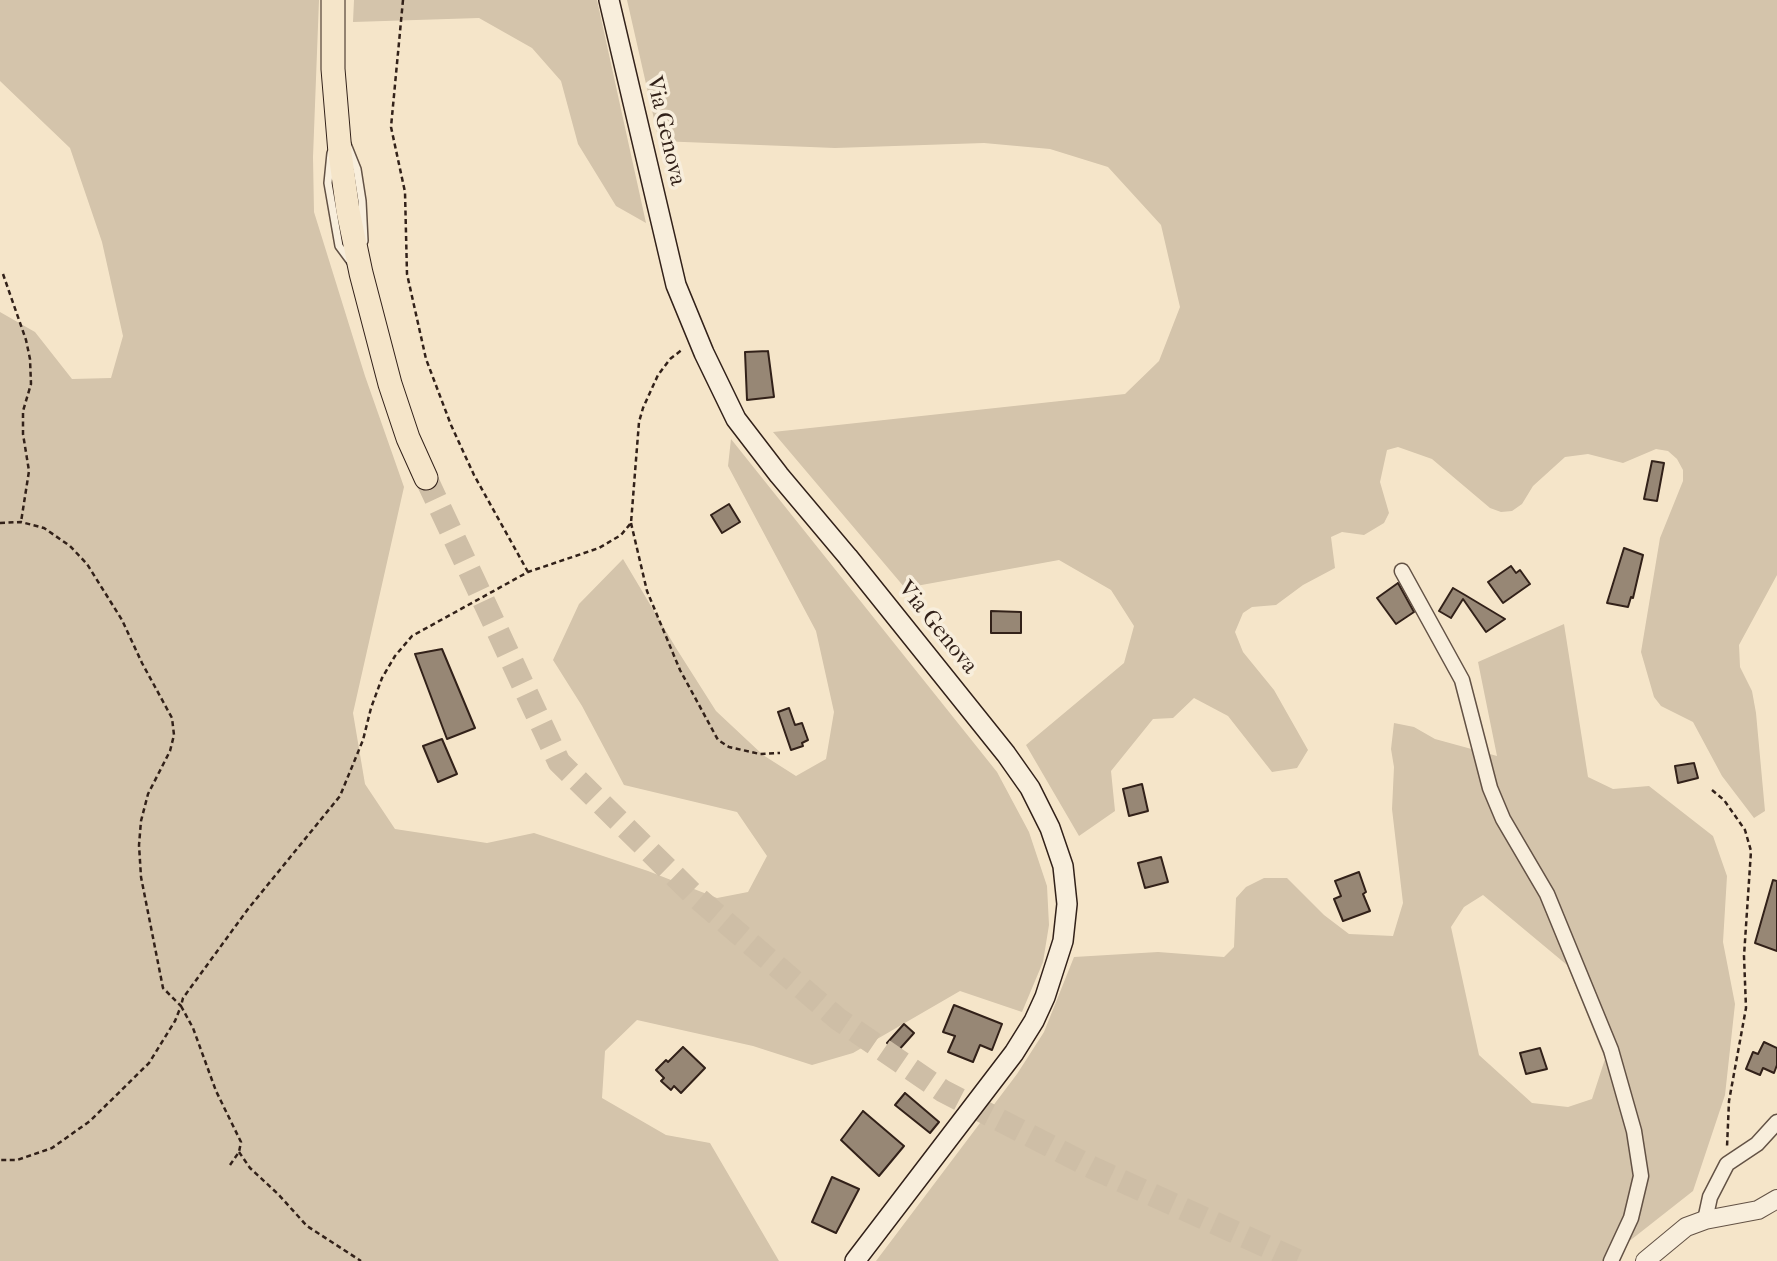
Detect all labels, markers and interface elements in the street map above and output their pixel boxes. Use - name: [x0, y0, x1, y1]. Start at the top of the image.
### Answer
- street label: Via Genova: [639, 74, 691, 188]
- street label: Via Genova: [891, 576, 983, 680]

